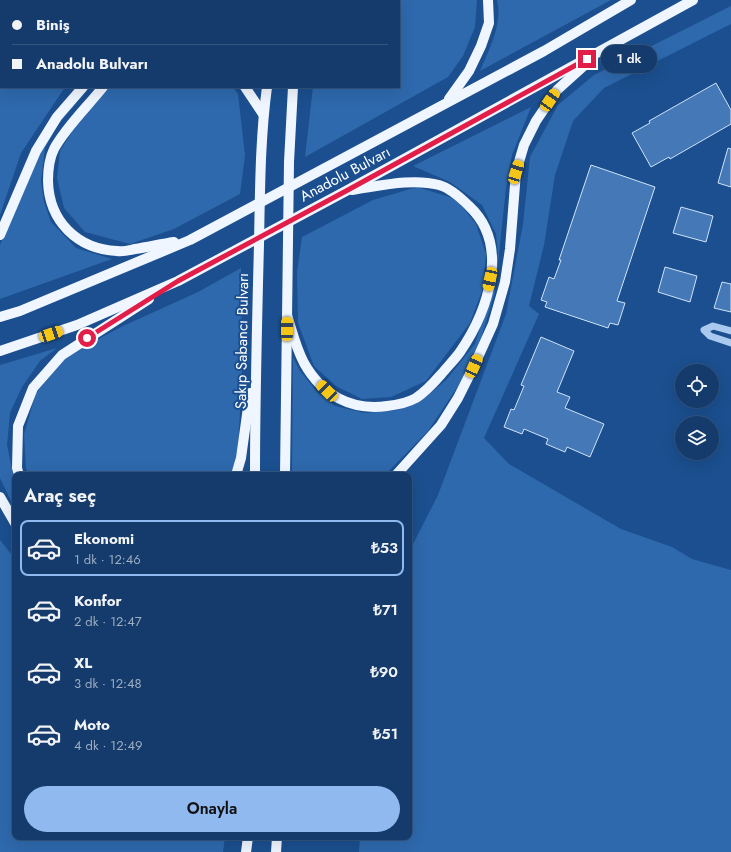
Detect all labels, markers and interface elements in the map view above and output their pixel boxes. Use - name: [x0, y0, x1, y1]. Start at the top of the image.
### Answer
- text: Biniş: [36, 14, 70, 36]
- callout: 1 dk: [601, 45, 657, 73]
- text: 1 dk: [616, 49, 642, 68]
- route end: [578, 50, 596, 68]
- text: Anadolu Bulvarı: [36, 53, 148, 75]
- car: [538, 87, 562, 113]
- street label: Anadolu Bulvarı: [296, 141, 394, 207]
- car: [507, 159, 525, 185]
- car: [482, 266, 498, 292]
- street label: Sakıp Sabancı Bulvarı: [230, 273, 254, 409]
- car: [281, 317, 293, 341]
- car: [38, 324, 64, 344]
- route start: [78, 329, 96, 347]
- car: [464, 353, 484, 379]
- map controls: [675, 364, 719, 460]
- button: locate: [675, 364, 719, 408]
- car: [314, 378, 340, 404]
- button: layers: [675, 416, 719, 460]
- text: Araç seç: [24, 483, 96, 509]
- text: Ekonomi: [74, 528, 134, 550]
- icon: car: [26, 530, 62, 566]
- text: ₺53: [371, 537, 398, 559]
- text: 1 dk · 12:46: [74, 550, 141, 569]
- text: Konfor: [74, 590, 122, 612]
- icon: car: [26, 592, 62, 628]
- text: ₺71: [373, 599, 398, 621]
- text: 2 dk · 12:47: [74, 612, 142, 631]
- text: XL: [74, 652, 92, 674]
- icon: car: [26, 654, 62, 690]
- text: ₺90: [370, 661, 398, 683]
- text: 3 dk · 12:48: [74, 674, 142, 693]
- text: Moto: [74, 714, 110, 736]
- icon: car: [26, 716, 62, 752]
- text: ₺51: [373, 723, 398, 745]
- text: 4 dk · 12:49: [74, 736, 143, 755]
- button: Onayla: [24, 786, 400, 832]

